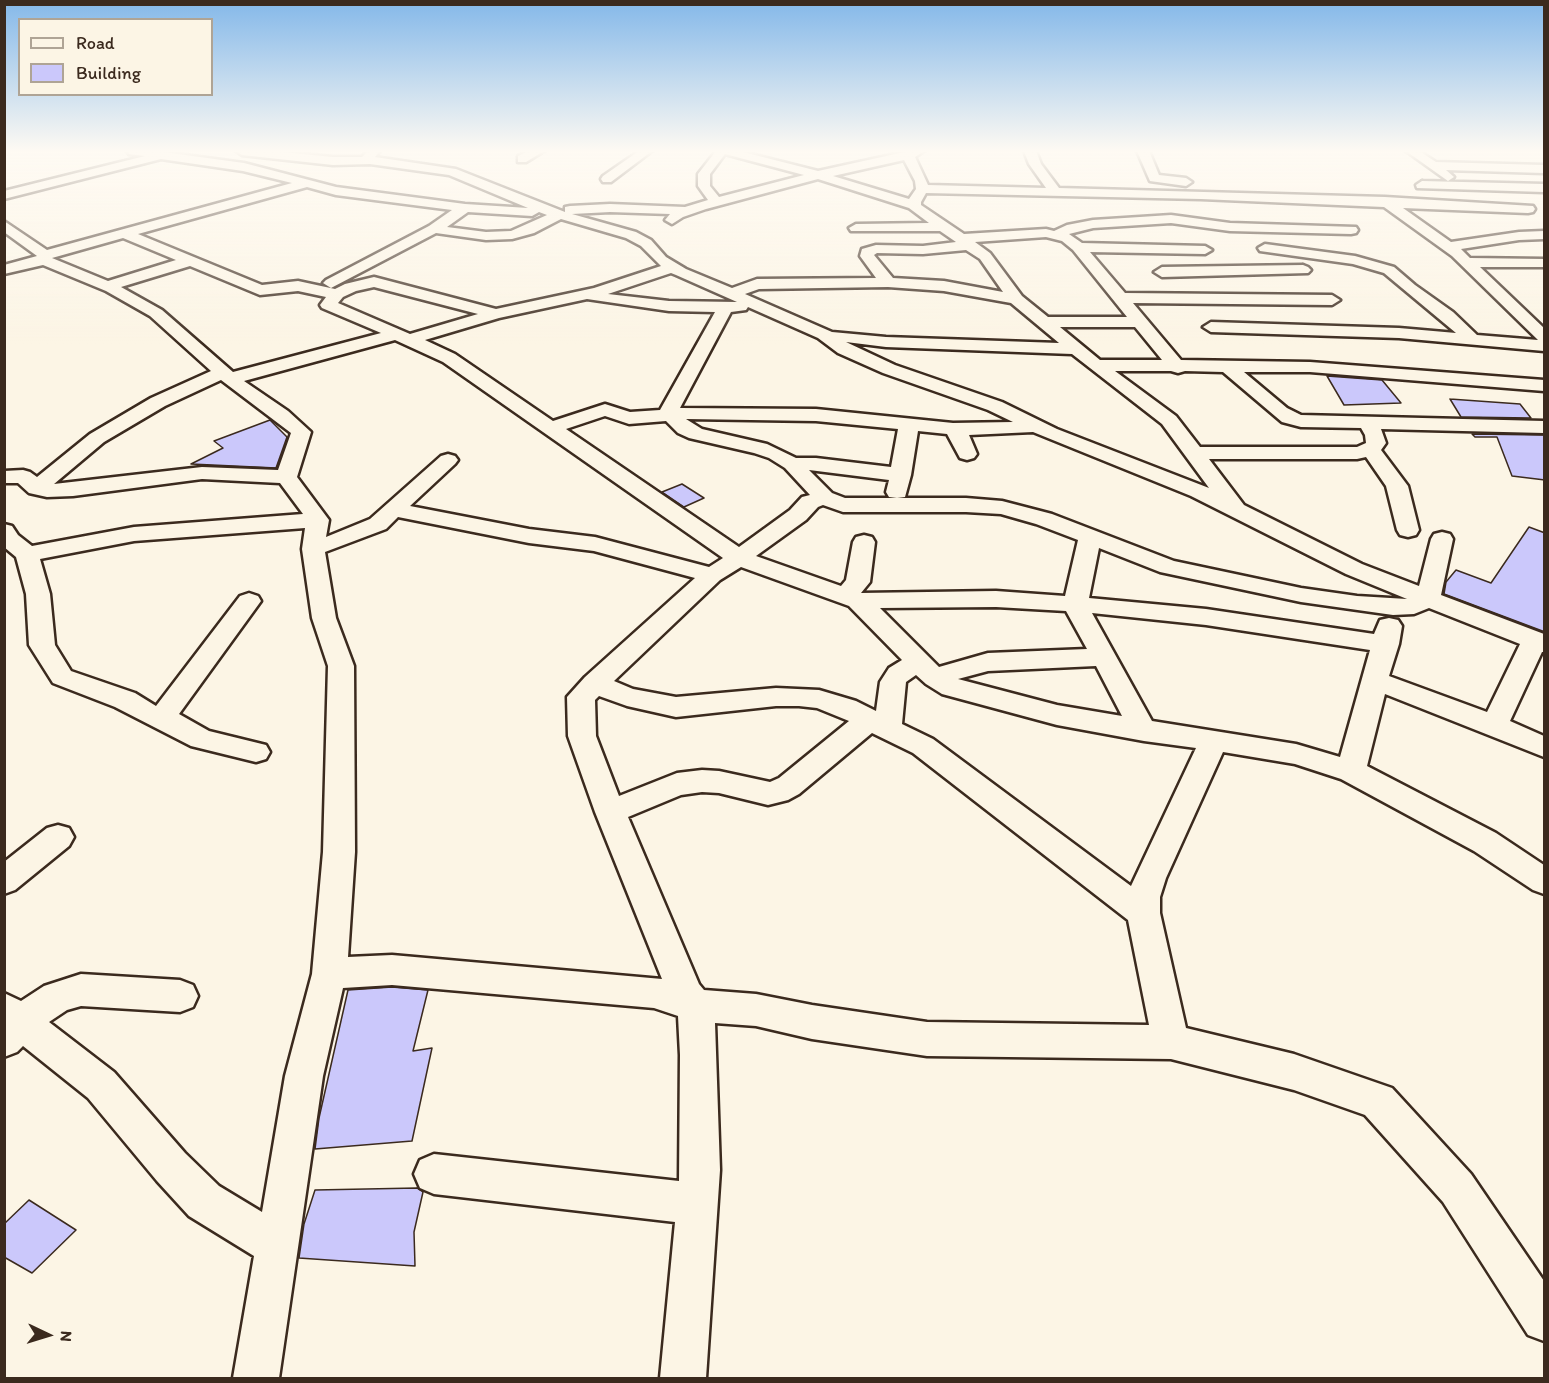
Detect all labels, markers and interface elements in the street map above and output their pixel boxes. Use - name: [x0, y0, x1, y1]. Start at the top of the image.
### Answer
- legend: [18, 18, 213, 96]
- text: Road: [76, 32, 115, 54]
- text: Building: [76, 62, 141, 84]
- north arrow: [18, 1305, 78, 1365]
- text: N: [57, 1330, 76, 1342]

